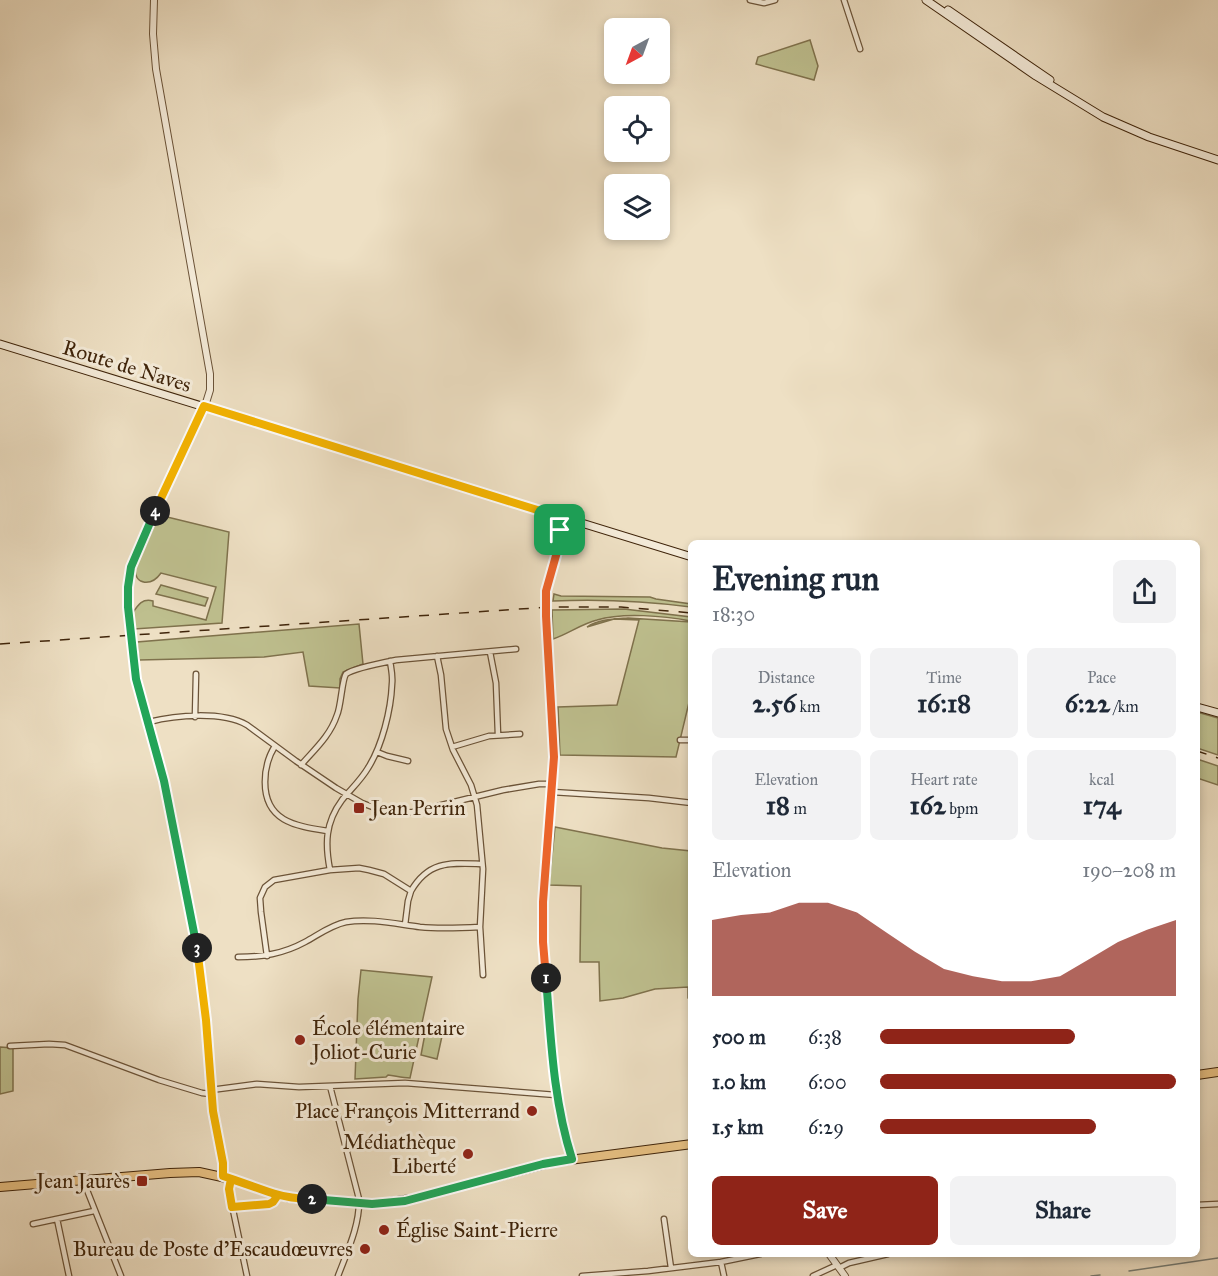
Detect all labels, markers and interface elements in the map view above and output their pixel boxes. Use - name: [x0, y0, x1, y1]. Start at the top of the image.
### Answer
- north arrow: [604, 18, 670, 84]
- map controls: [604, 18, 670, 240]
- button: locate: [604, 96, 670, 162]
- button: layers: [604, 174, 670, 240]
- street label: Route de Naves: [59, 334, 195, 398]
- pin: 4: [140, 496, 170, 526]
- text: 4: [151, 501, 159, 520]
- pin: [534, 504, 585, 555]
- icon: arrive: [543, 513, 576, 546]
- text: Evening run: [712, 559, 879, 599]
- button: share: [1113, 560, 1176, 623]
- text: 18:30: [712, 602, 755, 626]
- text: Distance: [758, 668, 815, 687]
- text: Time: [926, 668, 962, 687]
- text: Pace: [1087, 668, 1116, 687]
- text: 2.56: [752, 687, 796, 719]
- text: 16:18: [917, 687, 971, 719]
- text: 6:22: [1065, 687, 1110, 719]
- text: km: [796, 697, 820, 716]
- text: /km: [1110, 697, 1139, 716]
- text: Elevation: [755, 770, 818, 789]
- text: Heart rate: [910, 770, 978, 789]
- text: kcal: [1089, 770, 1114, 789]
- text: 18: [766, 789, 790, 821]
- text: 162: [910, 789, 946, 821]
- text: 174: [1083, 789, 1121, 821]
- place label: Jean Perrin: [369, 795, 466, 821]
- text: m: [790, 799, 807, 818]
- text: bpm: [946, 799, 978, 818]
- marker: Jean Perrin: [352, 801, 366, 815]
- text: Elevation: [712, 858, 791, 882]
- text: 190–208 m: [1082, 858, 1176, 882]
- pin: 3: [182, 933, 212, 963]
- text: 3: [194, 938, 200, 957]
- pin: 1: [531, 963, 561, 993]
- text: 1: [543, 968, 549, 987]
- place label: École élémentaire Joliot-Curie: [310, 1014, 465, 1065]
- text: 500 m: [712, 1025, 766, 1049]
- text: 6:38: [808, 1025, 842, 1049]
- marker: École élémentaire Joliot-Curie: [293, 1033, 307, 1047]
- text: 1.0 km: [712, 1070, 766, 1094]
- text: 6:00: [808, 1070, 847, 1094]
- place label: Place François Mitterrand: [295, 1098, 520, 1124]
- marker: Place François Mitterrand: [525, 1104, 539, 1118]
- text: 1.5 km: [712, 1115, 763, 1139]
- text: 6:29: [808, 1115, 844, 1139]
- place label: Médiathèque Liberté: [343, 1129, 456, 1179]
- marker: Médiathèque Liberté: [461, 1147, 475, 1161]
- place label: Jean Jaurès: [34, 1168, 130, 1194]
- marker: Jean Jaurès: [135, 1174, 149, 1188]
- button: Save: [712, 1176, 938, 1245]
- button: Share: [950, 1176, 1176, 1245]
- pin: 2: [297, 1184, 327, 1214]
- text: 2: [308, 1189, 316, 1208]
- place label: Église Saint-Pierre: [396, 1216, 558, 1243]
- marker: Église Saint-Pierre: [377, 1223, 391, 1237]
- place label: Bureau de Poste d'Escaudœuvres: [73, 1236, 353, 1262]
- marker: Bureau de Poste d'Escaudœuvres: [358, 1242, 372, 1256]

